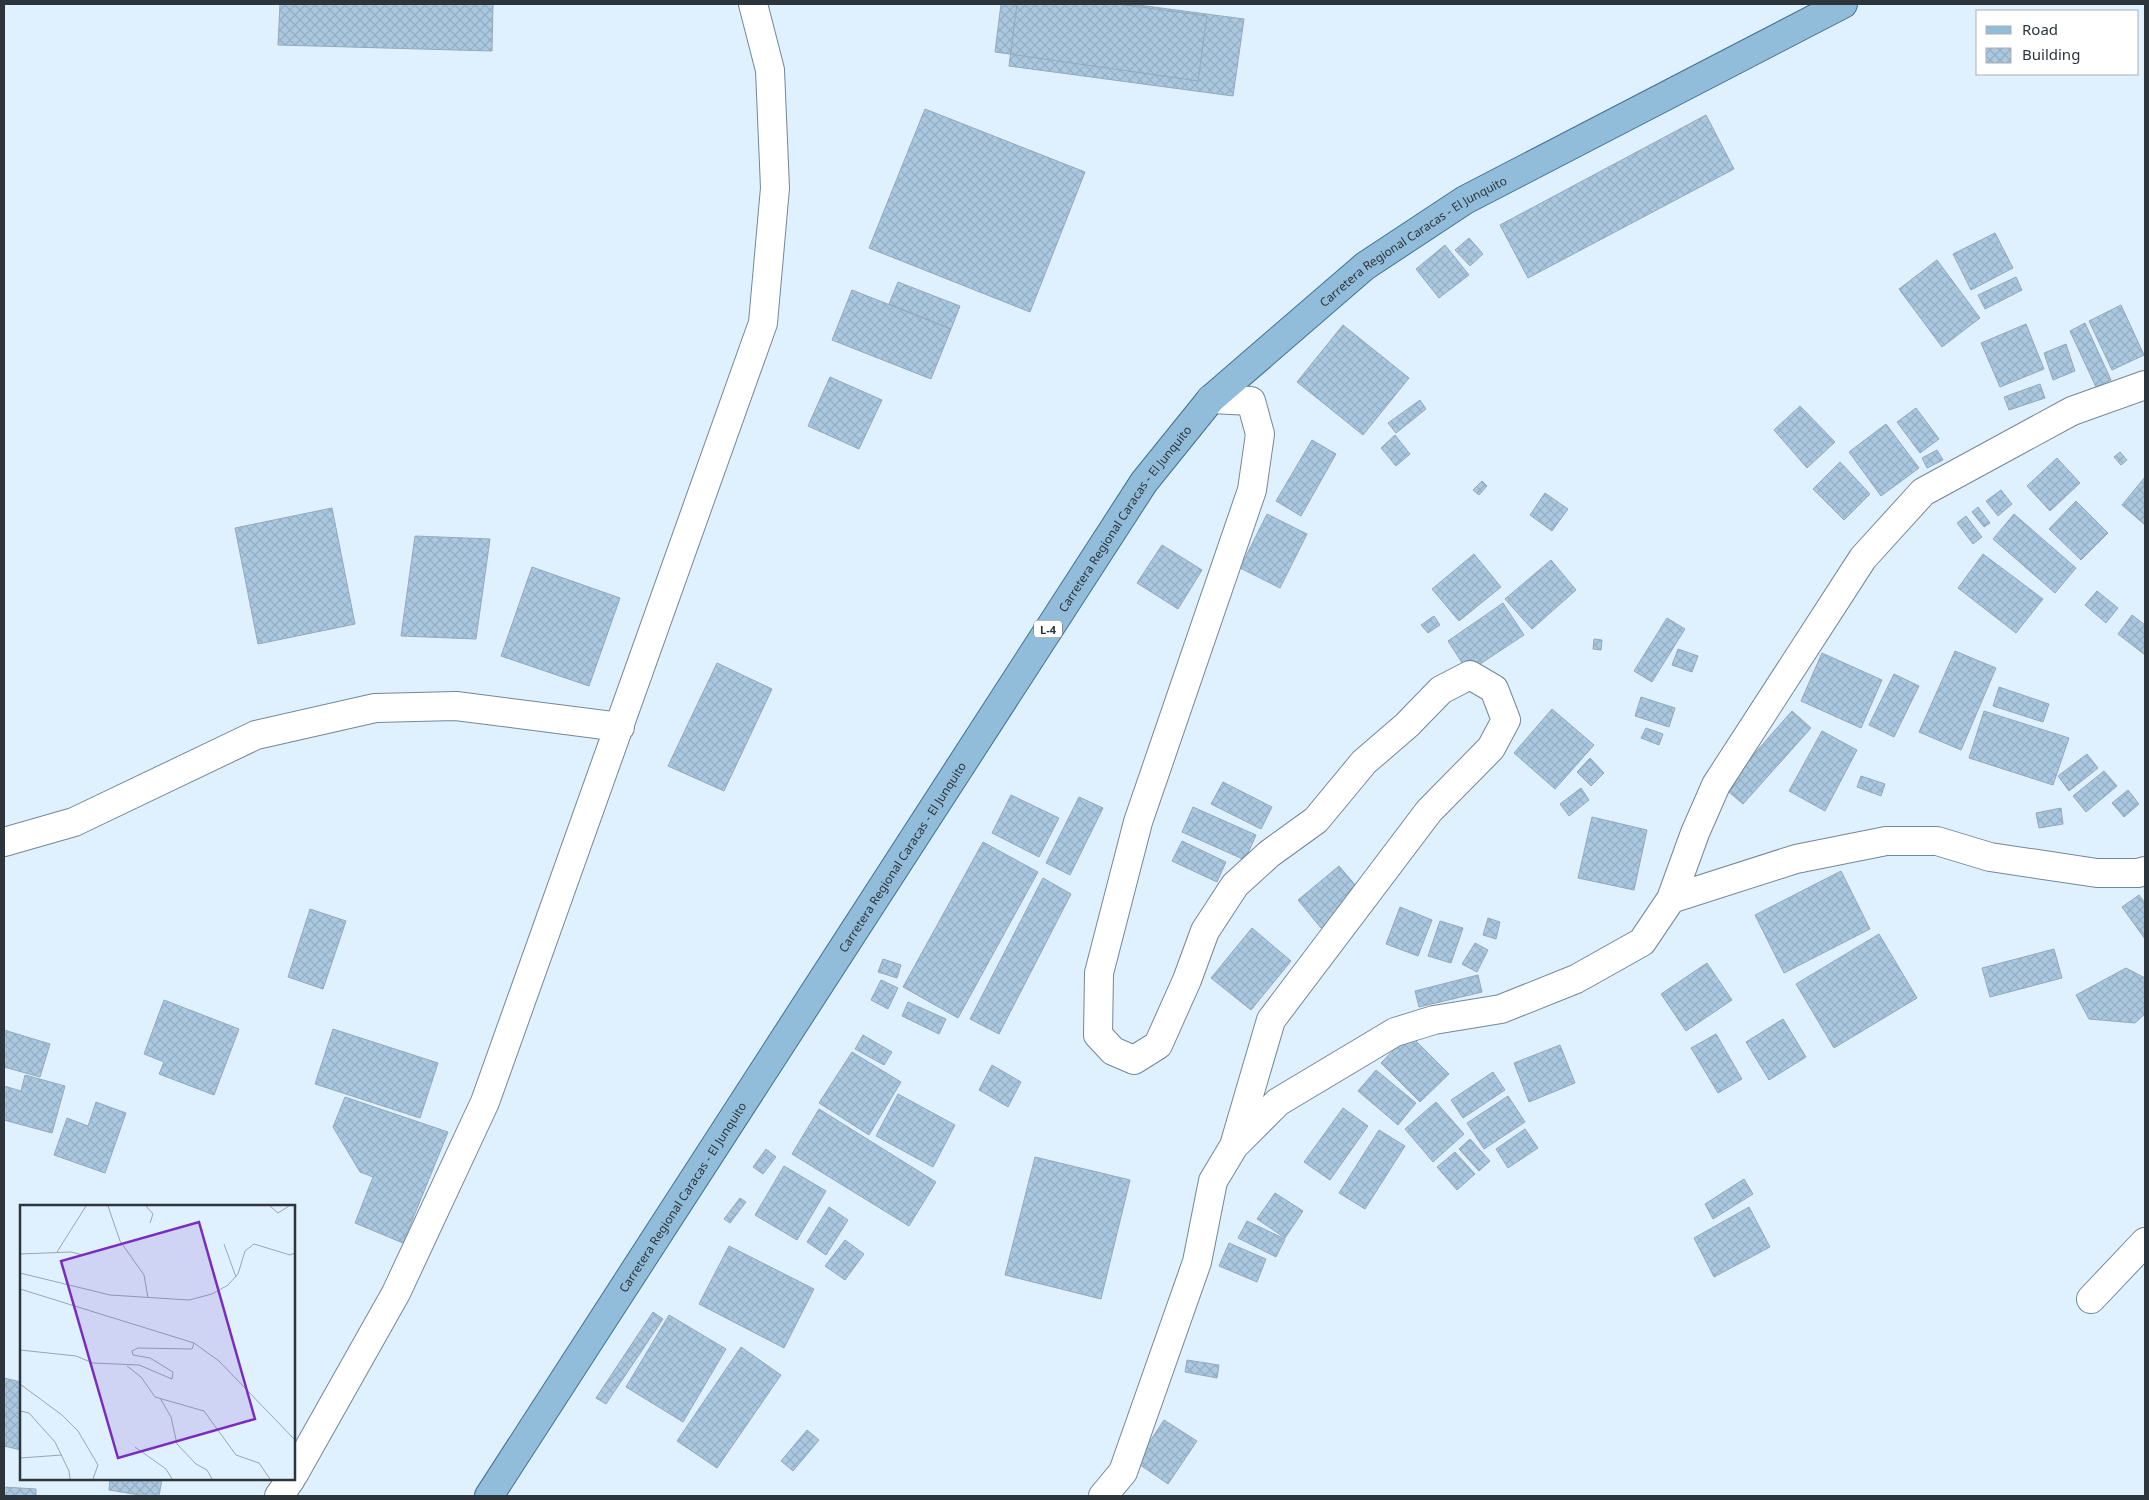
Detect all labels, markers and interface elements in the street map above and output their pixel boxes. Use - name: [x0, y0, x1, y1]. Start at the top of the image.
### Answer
- legend: [1976, 10, 2139, 75]
- text: Road: [2022, 19, 2058, 39]
- text: Building: [2022, 44, 2080, 64]
- street label: Carretera Regional Caracas - El Junquito: [1315, 171, 1509, 310]
- street label: Carretera Regional Caracas - El Junquito: [1054, 422, 1195, 615]
- road number: L-4: [1034, 620, 1062, 638]
- street label: Carretera Regional Caracas - El Junquito: [834, 758, 970, 955]
- street label: Carretera Regional Caracas - El Junquito: [614, 1098, 750, 1296]
- inset map: [20, 1205, 295, 1480]

